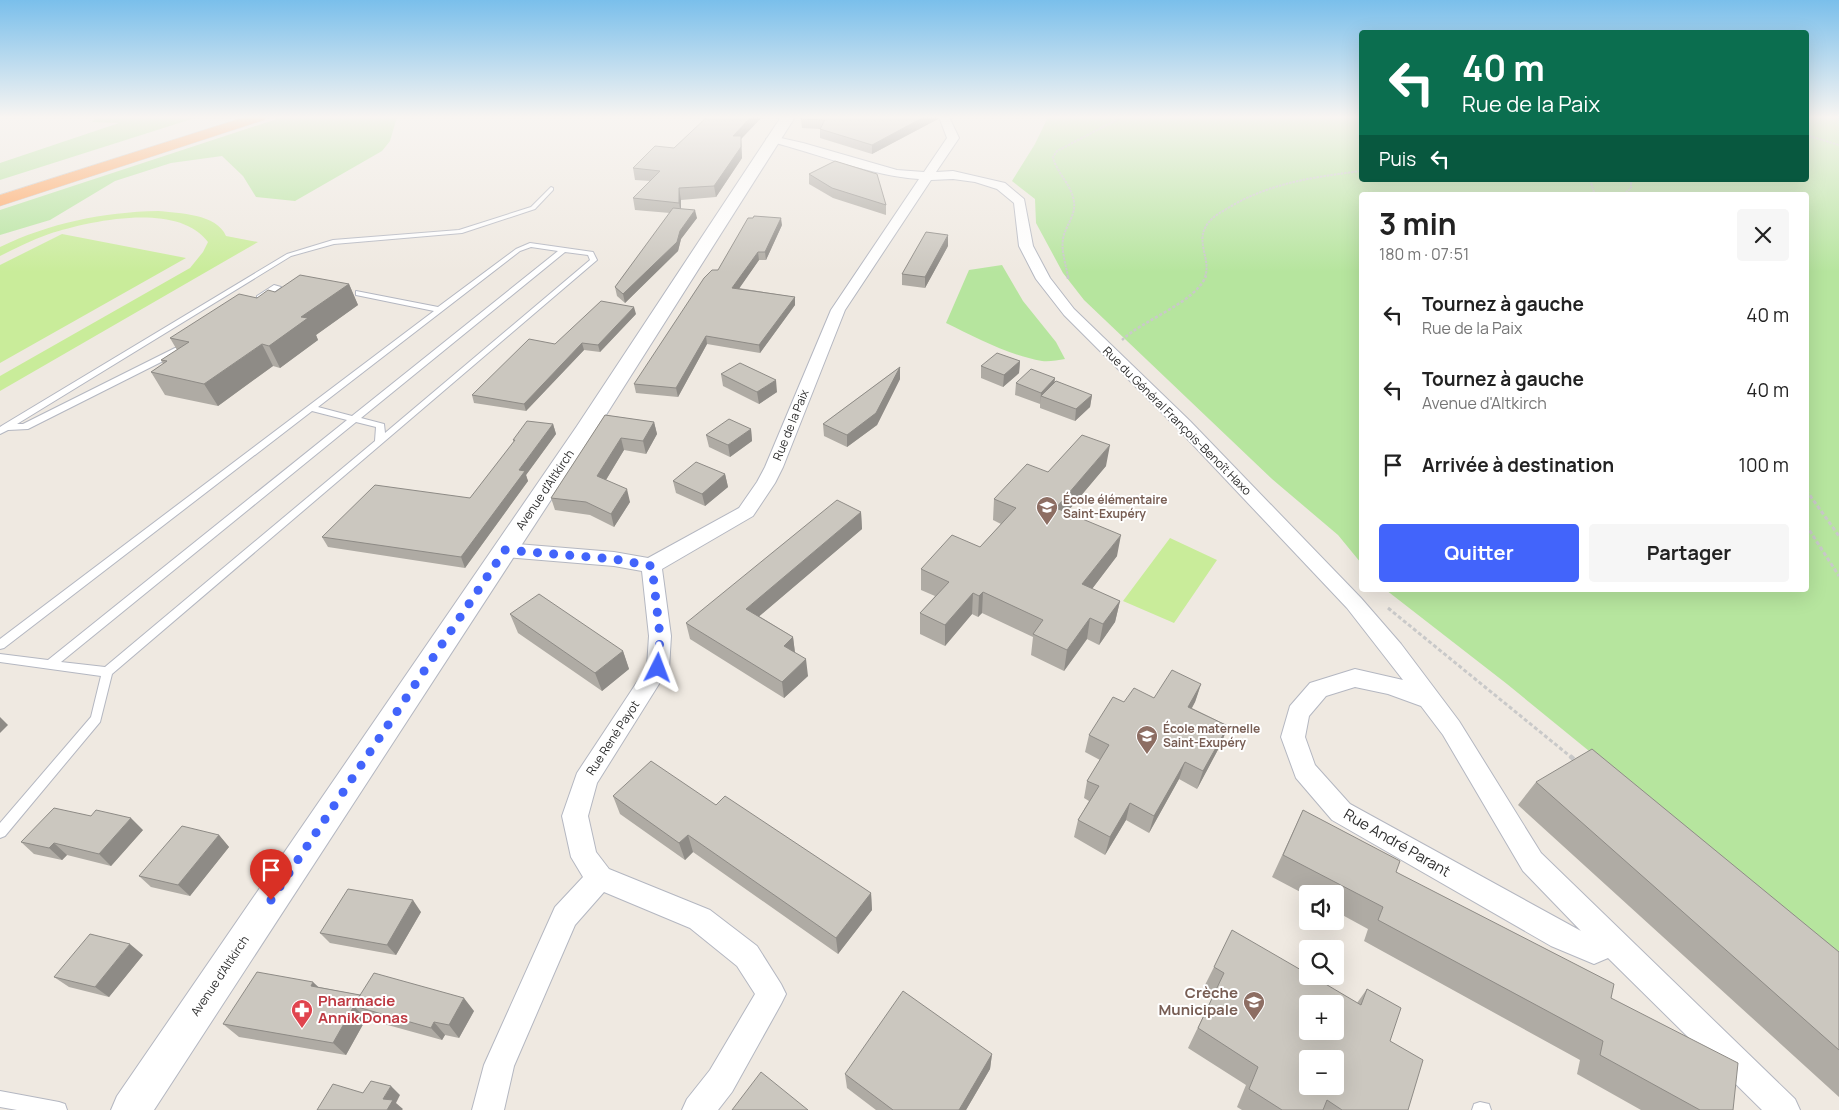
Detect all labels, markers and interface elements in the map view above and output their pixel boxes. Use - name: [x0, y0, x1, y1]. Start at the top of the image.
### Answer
- text: 40 m: [1462, 44, 1545, 92]
- icon: left: [1379, 50, 1444, 115]
- text: Rue de la Paix: [1462, 89, 1600, 119]
- icon: left: [1426, 145, 1454, 173]
- text: Puis: [1379, 146, 1416, 172]
- text: 3 min: [1379, 203, 1457, 244]
- button: close: [1737, 209, 1789, 261]
- text: 180 m · 07:51: [1379, 243, 1469, 265]
- text: Tournez à gauche: [1422, 291, 1584, 317]
- icon: left: [1379, 301, 1407, 329]
- text: 40 m: [1746, 302, 1789, 328]
- text: Rue de la Paix: [1422, 317, 1522, 339]
- street label: Rue du Général François-Benoît Haxo: [1099, 342, 1256, 499]
- text: Tournez à gauche: [1422, 366, 1584, 392]
- icon: left: [1379, 376, 1407, 404]
- text: 40 m: [1746, 377, 1789, 403]
- street label: Rue de la Paix: [769, 386, 813, 463]
- text: Avenue d'Altkirch: [1422, 392, 1547, 414]
- street label: Avenue d'Altkirch: [511, 446, 578, 533]
- icon: arrive: [1379, 451, 1407, 479]
- text: Arrivée à destination: [1422, 452, 1614, 478]
- text: 100 m: [1738, 452, 1789, 478]
- place label: École élémentaire Saint-Exupéry: [1063, 491, 1167, 522]
- school or university icon: École élémentaire Saint-Exupéry: [1035, 495, 1059, 526]
- button: Quitter: [1379, 524, 1579, 582]
- button: Partager: [1589, 524, 1789, 582]
- position arrow: [631, 641, 683, 693]
- street label: Rue René Payot: [582, 697, 643, 779]
- place label: École maternelle Saint-Exupéry: [1163, 720, 1260, 751]
- school or university icon: École maternelle Saint-Exupéry: [1135, 724, 1159, 755]
- street label: Rue André Parant: [1340, 803, 1454, 882]
- pin: [250, 849, 292, 900]
- icon: arrive: [257, 856, 285, 884]
- map controls: [1299, 885, 1344, 1095]
- button: sound: [1299, 885, 1344, 930]
- street label: Avenue d'Altkirch: [186, 932, 253, 1019]
- button: search: [1299, 940, 1344, 985]
- place label: Crèche Municipale: [1158, 982, 1238, 1020]
- place label: Pharmacie Annik Donas: [318, 990, 408, 1028]
- school or university icon: Crèche Municipale: [1242, 990, 1266, 1021]
- button: +: [1299, 995, 1344, 1040]
- pharmacy icon: Pharmacie Annik Donas: [290, 998, 314, 1029]
- button: −: [1299, 1050, 1344, 1095]

